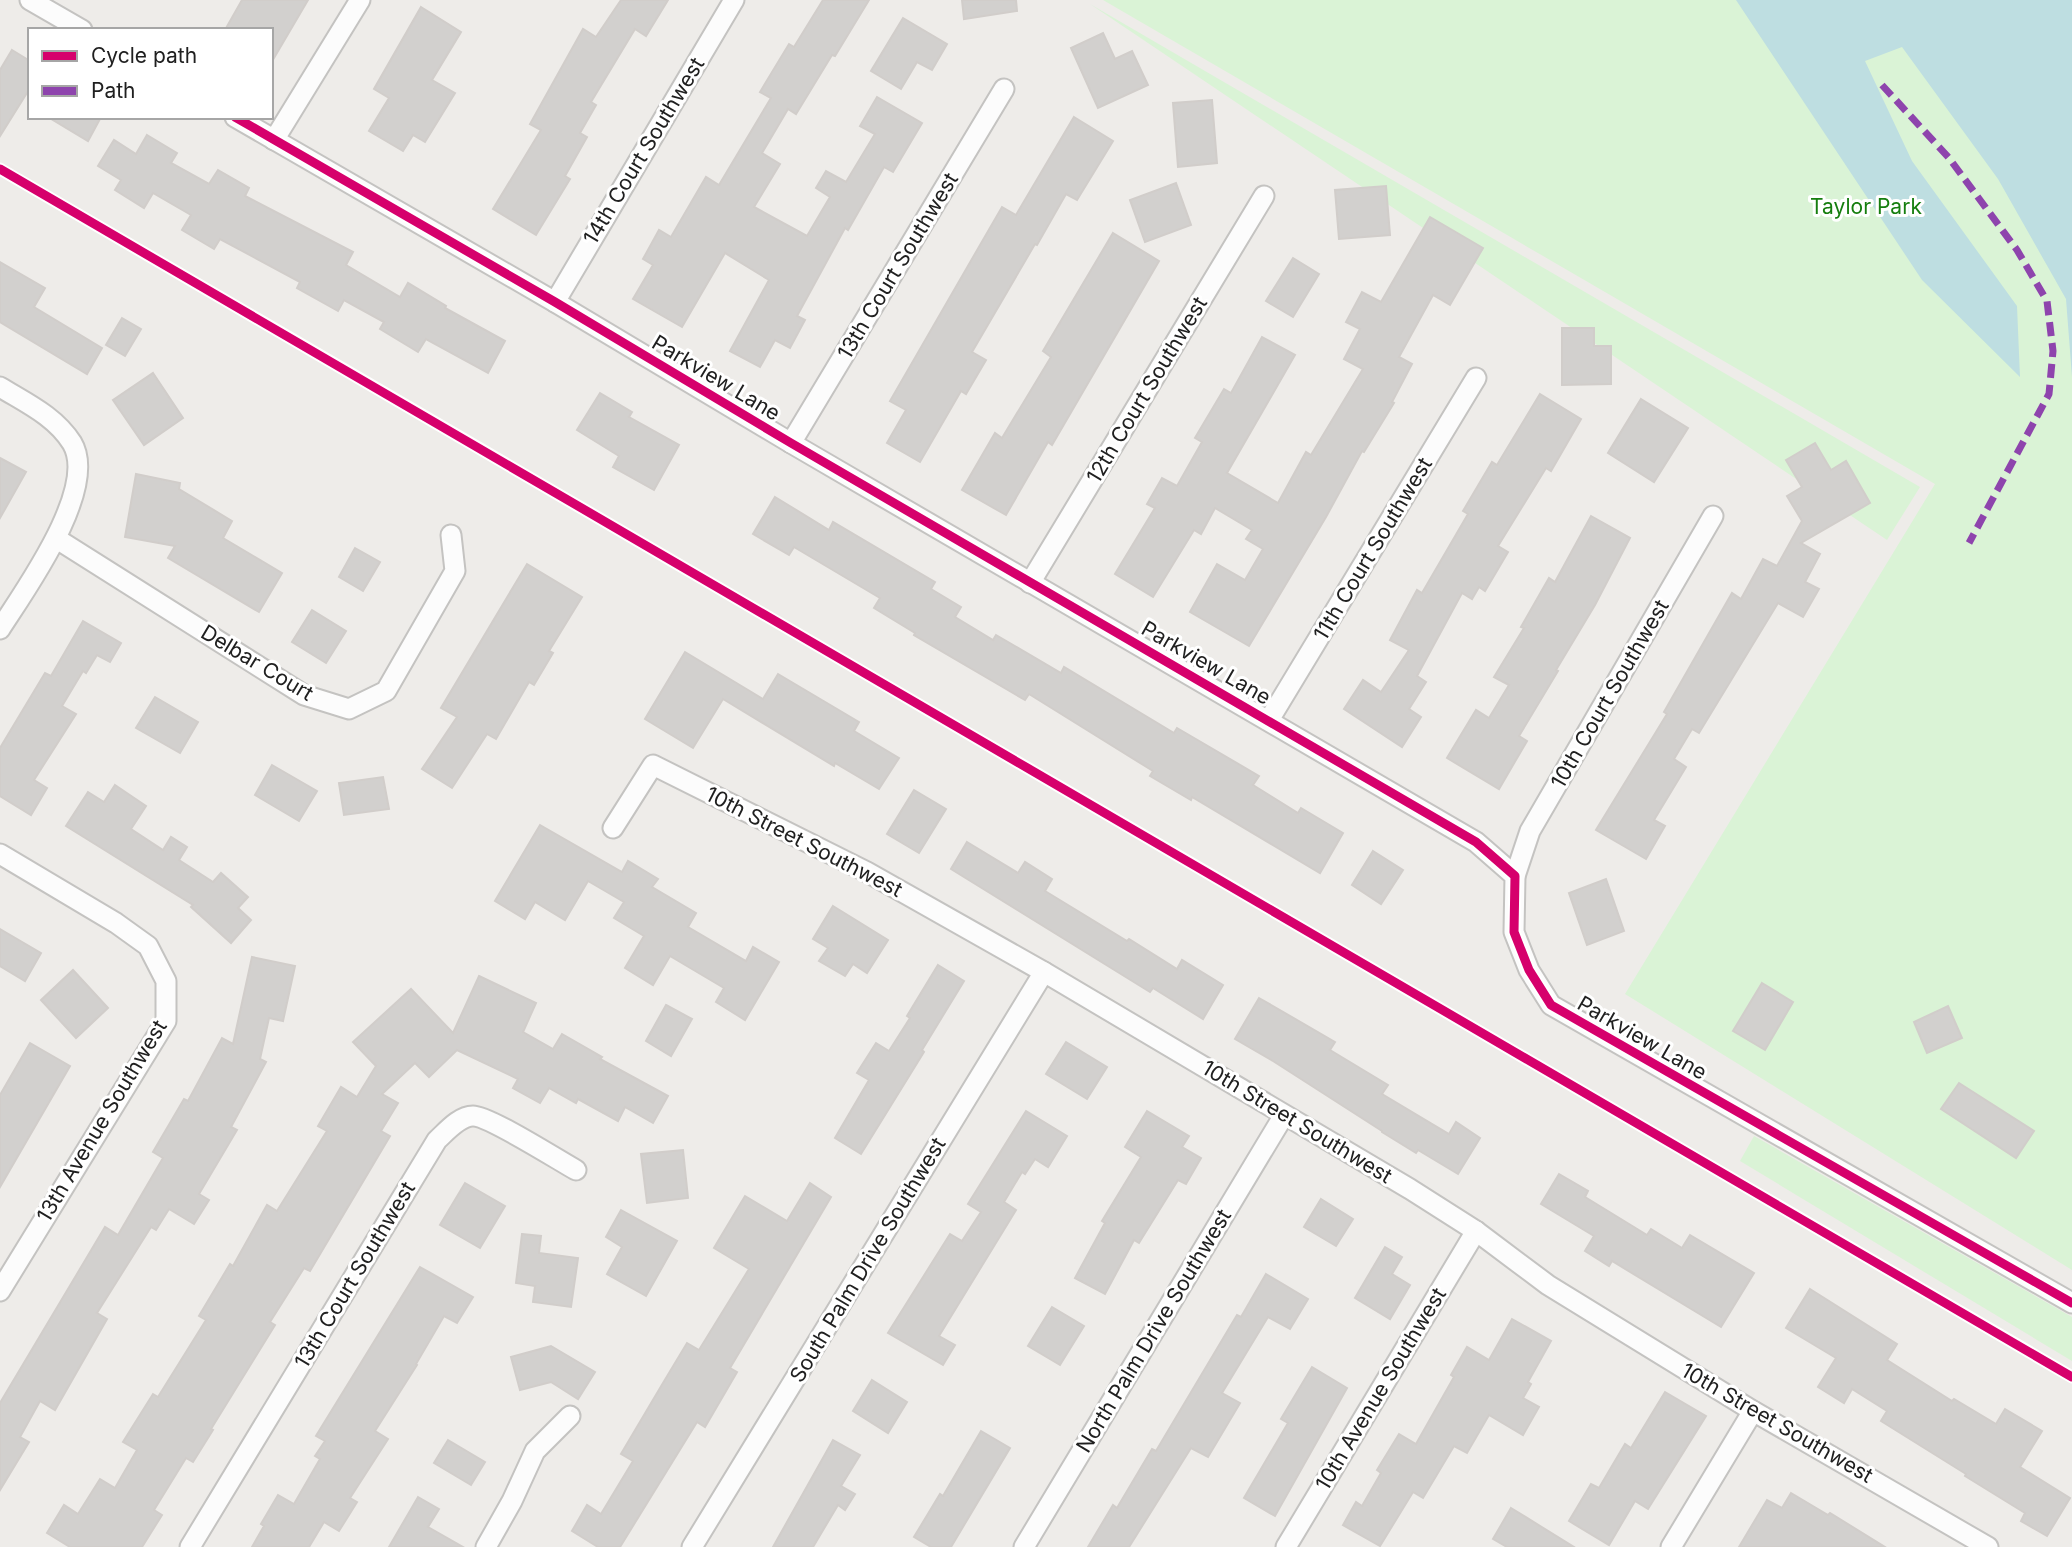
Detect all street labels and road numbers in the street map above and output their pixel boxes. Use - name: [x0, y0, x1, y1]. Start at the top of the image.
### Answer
- street label: 14th Court Southwest: [578, 53, 709, 249]
- street label: 13th Court Southwest: [832, 168, 963, 363]
- street label: 12th Court Southwest: [1081, 292, 1212, 487]
- street label: Parkview Lane: [648, 329, 785, 426]
- street label: 11th Court Southwest: [1308, 453, 1437, 645]
- street label: 10th Court Southwest: [1545, 595, 1674, 792]
- street label: Parkview Lane: [1137, 615, 1275, 710]
- street label: Delbar Court: [197, 619, 318, 706]
- street label: 10th Street Southwest: [702, 781, 907, 902]
- street label: Parkview Lane: [1573, 990, 1711, 1085]
- street label: 13th Avenue Southwest: [31, 1015, 172, 1226]
- street label: 10th Street Southwest: [1198, 1055, 1397, 1188]
- street label: South Palm Drive Southwest: [784, 1133, 951, 1387]
- street label: 13th Court Southwest: [289, 1177, 420, 1372]
- street label: North Palm Drive Southwest: [1071, 1205, 1236, 1457]
- street label: 10th Avenue Southwest: [1310, 1283, 1451, 1495]
- street label: 10th Street Southwest: [1677, 1357, 1878, 1488]

